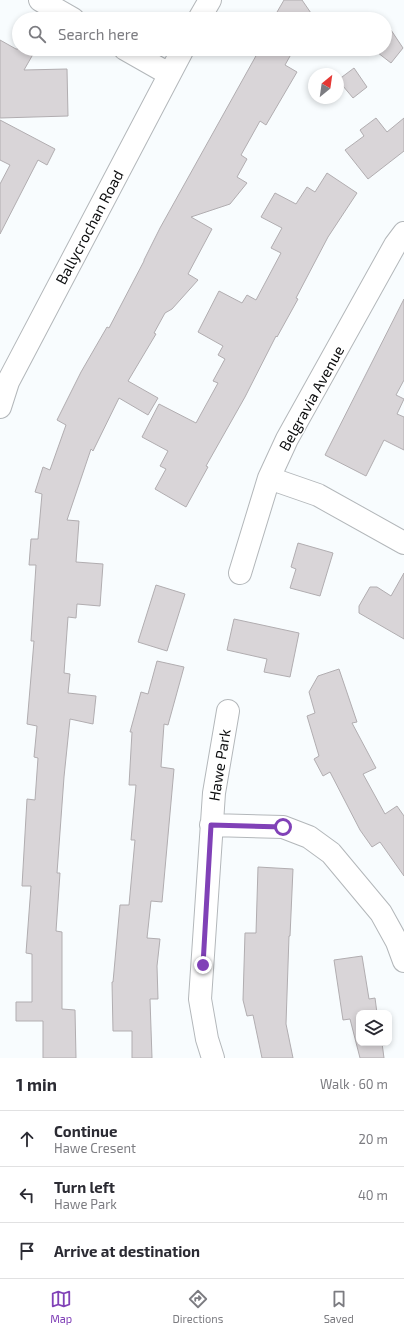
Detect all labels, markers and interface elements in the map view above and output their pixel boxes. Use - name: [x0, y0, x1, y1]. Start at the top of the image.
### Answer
- search box: [12, 12, 392, 56]
- icon: search: [26, 23, 48, 45]
- text: Search here: [58, 25, 139, 43]
- north arrow: [308, 68, 344, 104]
- street label: Ballycrochan Road: [51, 167, 127, 287]
- street label: Belgravia Avenue: [275, 342, 347, 454]
- street label: Hawe Park: [204, 727, 234, 802]
- route start: [274, 818, 292, 836]
- route end: [194, 956, 212, 974]
- map controls: [356, 1010, 392, 1046]
- button: layers: [356, 1010, 392, 1046]
- text: 1 min: [16, 1074, 57, 1094]
- text: Walk · 60 m: [320, 1076, 388, 1092]
- text: Continue: [54, 1122, 117, 1140]
- icon: ahead: [16, 1128, 38, 1150]
- text: 20 m: [359, 1131, 388, 1147]
- text: Hawe Cresent: [54, 1140, 136, 1156]
- text: Turn left: [54, 1178, 115, 1196]
- icon: left: [16, 1184, 38, 1206]
- text: 40 m: [358, 1187, 388, 1203]
- text: Hawe Park: [54, 1196, 117, 1212]
- icon: arrive: [16, 1240, 38, 1262]
- text: Arrive at destination: [54, 1242, 200, 1260]
- tab: Map: [50, 1288, 72, 1325]
- tab: Directions: [173, 1288, 223, 1325]
- tab: Saved: [324, 1288, 354, 1325]

